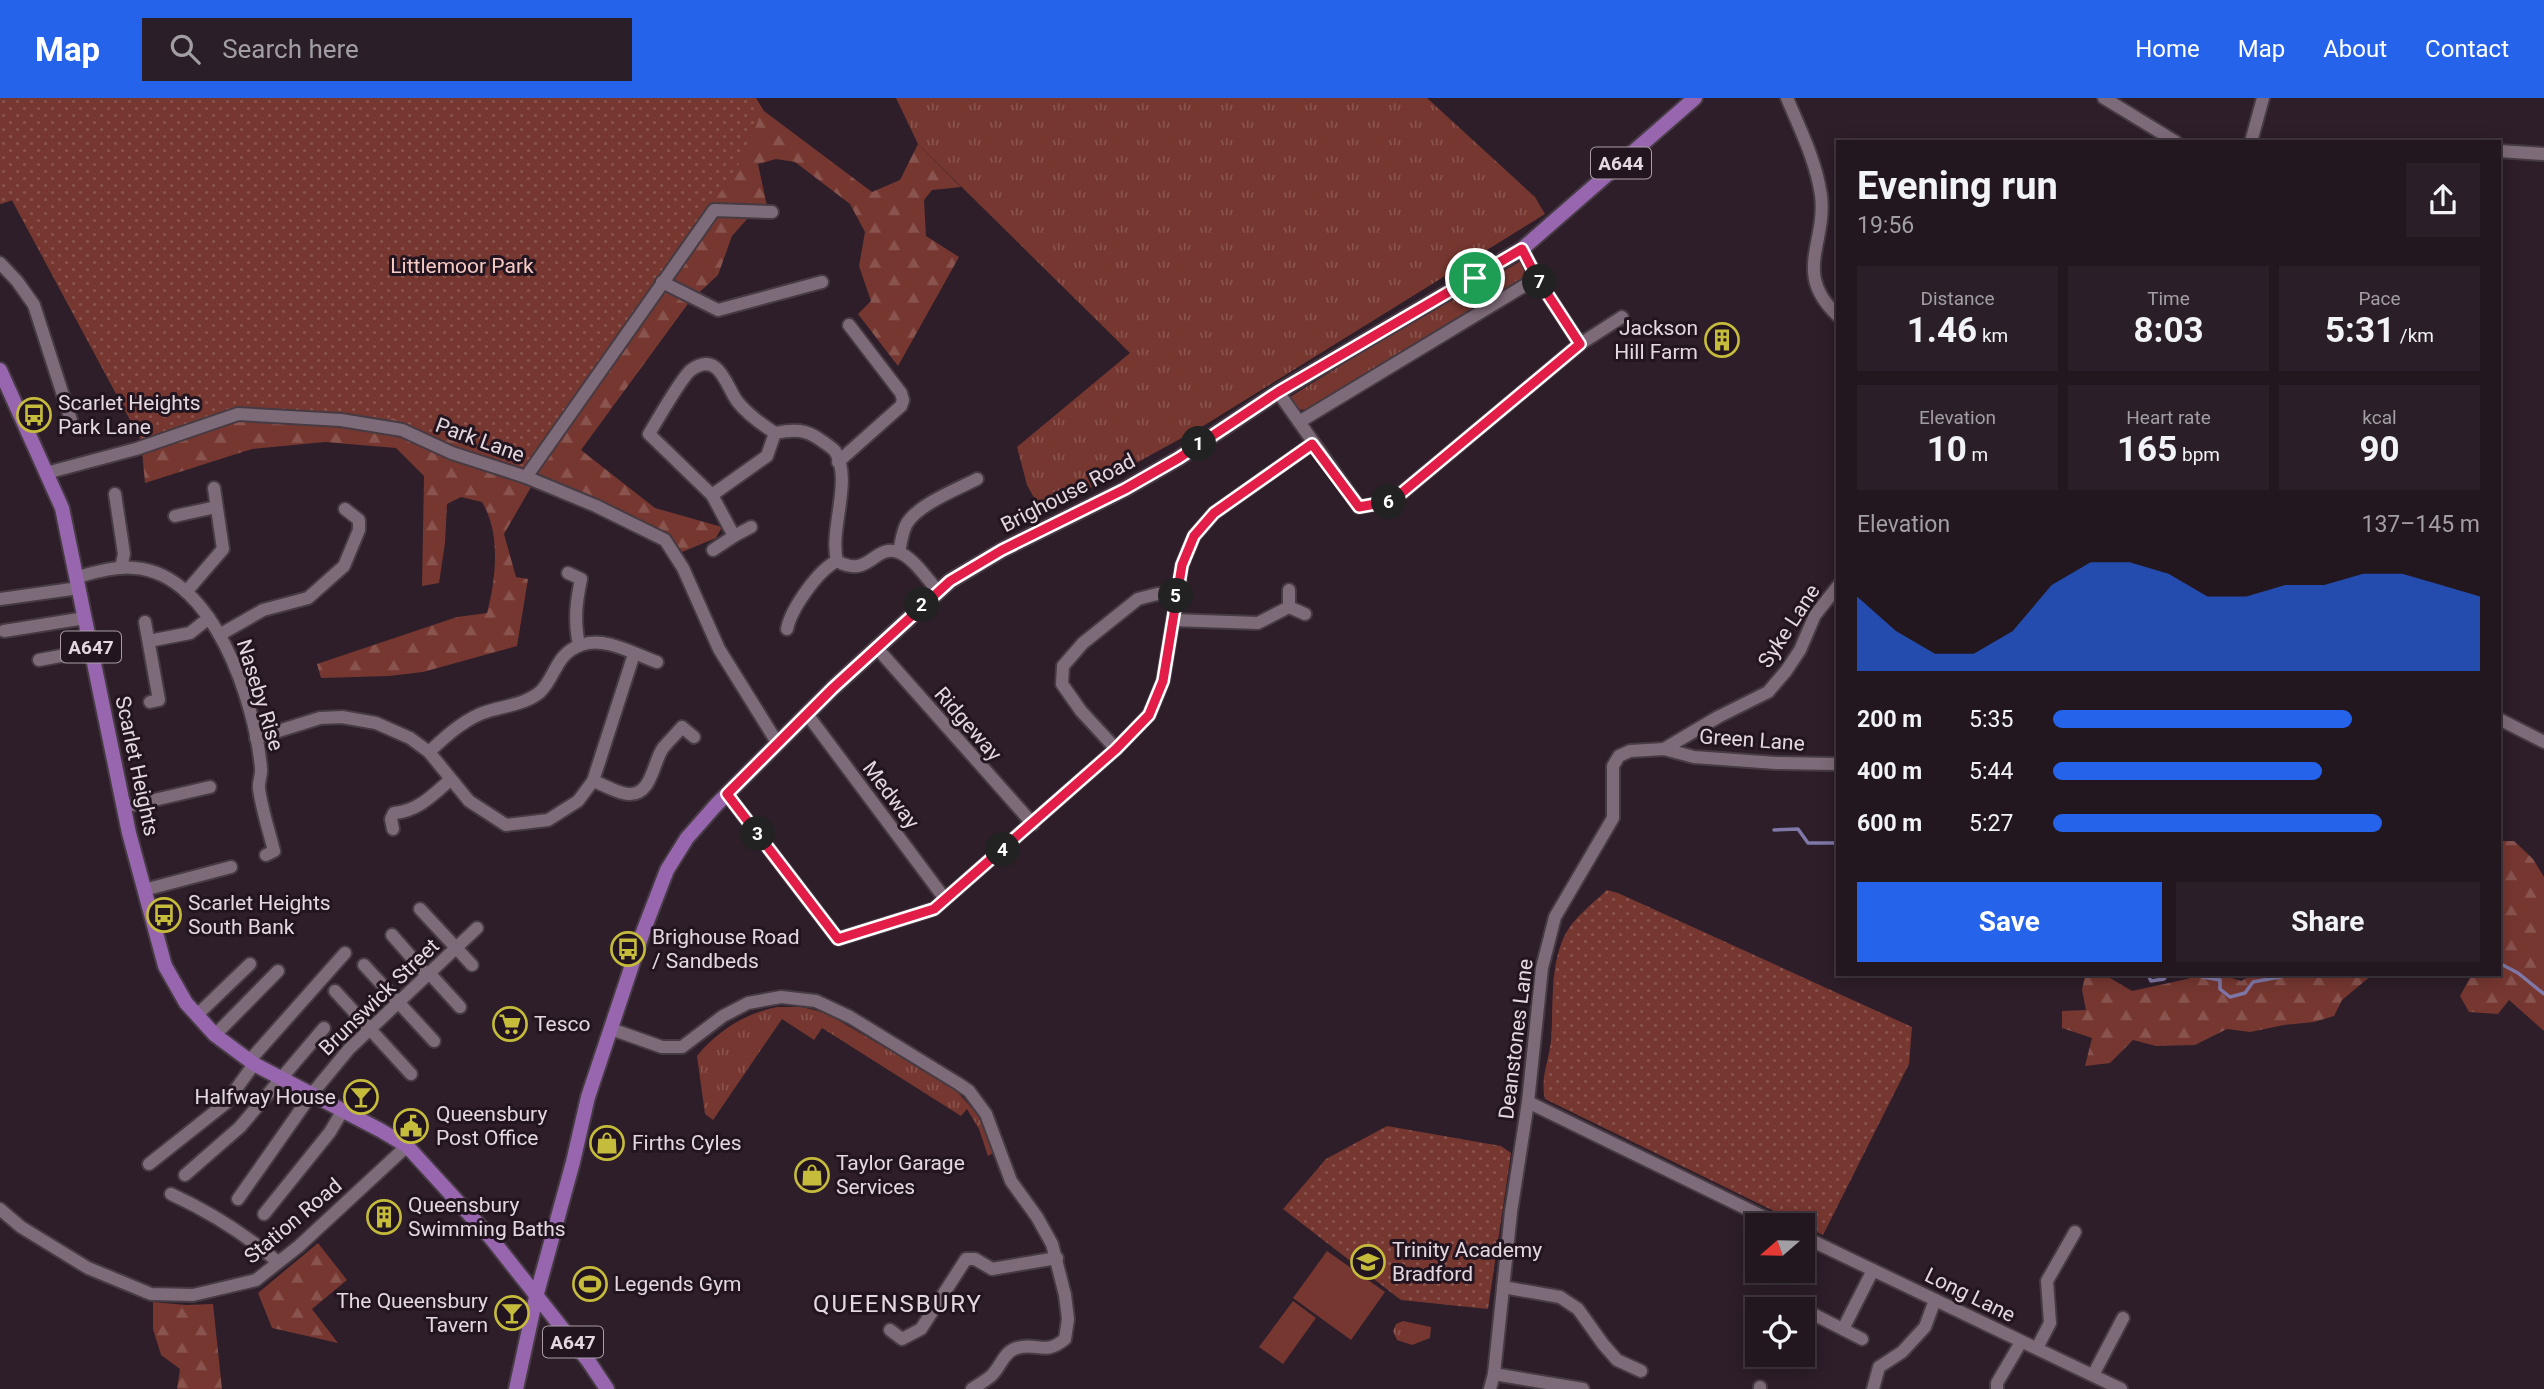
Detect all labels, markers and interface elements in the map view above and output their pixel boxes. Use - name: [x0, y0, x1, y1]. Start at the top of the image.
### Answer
- search box: [142, 18, 632, 81]
- text: Map: [35, 30, 100, 69]
- icon: search: [166, 30, 204, 68]
- text: Search here: [222, 34, 359, 64]
- text: Home: [2135, 35, 2200, 63]
- text: Map: [2238, 35, 2285, 63]
- text: About: [2323, 35, 2387, 63]
- text: Contact: [2425, 35, 2509, 63]
- road number: A644: [1591, 148, 1651, 178]
- button: share: [2406, 163, 2480, 237]
- text: Evening run: [1857, 164, 2058, 208]
- text: 19:56: [1857, 212, 1914, 239]
- pin: [1445, 248, 1505, 308]
- park label: Littlemoor Park: [390, 254, 534, 278]
- icon: arrive: [1456, 259, 1494, 297]
- pin: 7: [1522, 264, 1558, 300]
- text: 7: [1534, 270, 1545, 293]
- text: Distance: [1921, 287, 1994, 310]
- text: Time: [2147, 287, 2190, 310]
- text: Pace: [2358, 287, 2401, 310]
- text: 1.46: [1907, 310, 1977, 351]
- text: 8:03: [2133, 310, 2204, 351]
- text: 5:31: [2325, 310, 2395, 351]
- place label: Jackson Hill Farm: [1614, 316, 1698, 364]
- building icon: Jackson Hill Farm: [1703, 321, 1741, 359]
- text: km: [1977, 324, 2008, 347]
- text: /km: [2395, 324, 2434, 347]
- place label: Scarlet Heights Park Lane: [58, 391, 201, 439]
- bus stop icon: Scarlet Heights Park Lane: [15, 396, 53, 434]
- text: Elevation: [1919, 406, 1996, 429]
- text: Heart rate: [2126, 406, 2211, 429]
- text: kcal: [2362, 406, 2397, 429]
- street label: Park Lane: [432, 413, 528, 467]
- pin: 1: [1182, 426, 1216, 462]
- text: 10: [1927, 429, 1967, 470]
- text: 165: [2117, 429, 2177, 470]
- text: 90: [2359, 429, 2400, 470]
- text: 1: [1193, 432, 1204, 455]
- text: m: [1967, 443, 1988, 466]
- text: bpm: [2177, 443, 2220, 466]
- street label: Brighouse Road: [997, 449, 1139, 537]
- pin: 6: [1372, 484, 1406, 520]
- text: 6: [1383, 490, 1394, 513]
- text: Elevation: [1857, 511, 1950, 538]
- text: 137–145 m: [2361, 511, 2480, 538]
- pin: 5: [1158, 578, 1194, 614]
- street label: Syke Lane: [1753, 580, 1825, 672]
- text: 5: [1170, 584, 1181, 607]
- pin: 2: [904, 588, 940, 622]
- text: 2: [916, 593, 927, 616]
- road number: A647: [61, 632, 121, 662]
- street label: Naseby Rise: [232, 636, 288, 754]
- street label: Ridgeway: [929, 682, 1007, 766]
- street label: Scarlet Heights: [110, 694, 164, 838]
- text: 200 m: [1857, 706, 1922, 733]
- text: 5:35: [1969, 706, 2013, 733]
- street label: Green Lane: [1698, 724, 1806, 756]
- street label: Medway: [858, 757, 924, 834]
- text: 400 m: [1857, 758, 1922, 785]
- text: 5:44: [1969, 758, 2013, 785]
- text: 600 m: [1857, 810, 1922, 837]
- text: 5:27: [1969, 810, 2013, 837]
- pin: 3: [740, 816, 776, 852]
- text: 3: [752, 822, 763, 845]
- pin: 4: [986, 832, 1020, 868]
- text: 4: [997, 838, 1008, 861]
- button: Save: [1857, 882, 2162, 962]
- button: Share: [2176, 882, 2480, 962]
- place label: Scarlet Heights South Bank: [188, 891, 331, 939]
- bus stop icon: Scarlet Heights South Bank: [145, 896, 183, 934]
- place label: Brighouse Road / Sandbeds: [652, 925, 800, 973]
- bus stop icon: Brighouse Road / Sandbeds: [609, 930, 647, 968]
- street label: Brunswick Street: [314, 934, 444, 1060]
- street label: Deanstones Lane: [1494, 957, 1538, 1121]
- supermarket icon: Tesco: [491, 1005, 529, 1043]
- place label: Tesco: [534, 1012, 590, 1036]
- bar icon: Halfway House: [342, 1078, 380, 1116]
- place label: Halfway House: [194, 1085, 336, 1109]
- place label: Queensbury Post Office: [436, 1102, 547, 1150]
- public building icon: Queensbury Post Office: [392, 1107, 430, 1145]
- shop icon: Firths Cyles: [588, 1124, 626, 1162]
- place label: Firths Cyles: [632, 1131, 742, 1155]
- place label: Taylor Garage Services: [836, 1151, 965, 1199]
- shop icon: Taylor Garage Services: [793, 1156, 831, 1194]
- street label: Station Road: [239, 1173, 347, 1269]
- place label: Queensbury Swimming Baths: [408, 1193, 566, 1241]
- building icon: Queensbury Swimming Baths: [365, 1198, 403, 1236]
- north arrow: [1745, 1213, 1815, 1283]
- map controls: [1745, 1213, 1815, 1367]
- place label: Trinity Academy Bradford: [1392, 1238, 1542, 1286]
- school or university icon: Trinity Academy Bradford: [1349, 1243, 1387, 1281]
- street label: Long Lane: [1921, 1263, 2019, 1327]
- sports icon: Legends Gym: [571, 1265, 609, 1303]
- place label: Legends Gym: [614, 1272, 742, 1296]
- place label: The Queensbury Tavern: [336, 1289, 488, 1337]
- district label: QUEENSBURY: [813, 1290, 983, 1318]
- bar icon: The Queensbury Tavern: [493, 1294, 531, 1332]
- button: locate: [1745, 1297, 1815, 1367]
- road number: A647: [543, 1326, 603, 1358]

